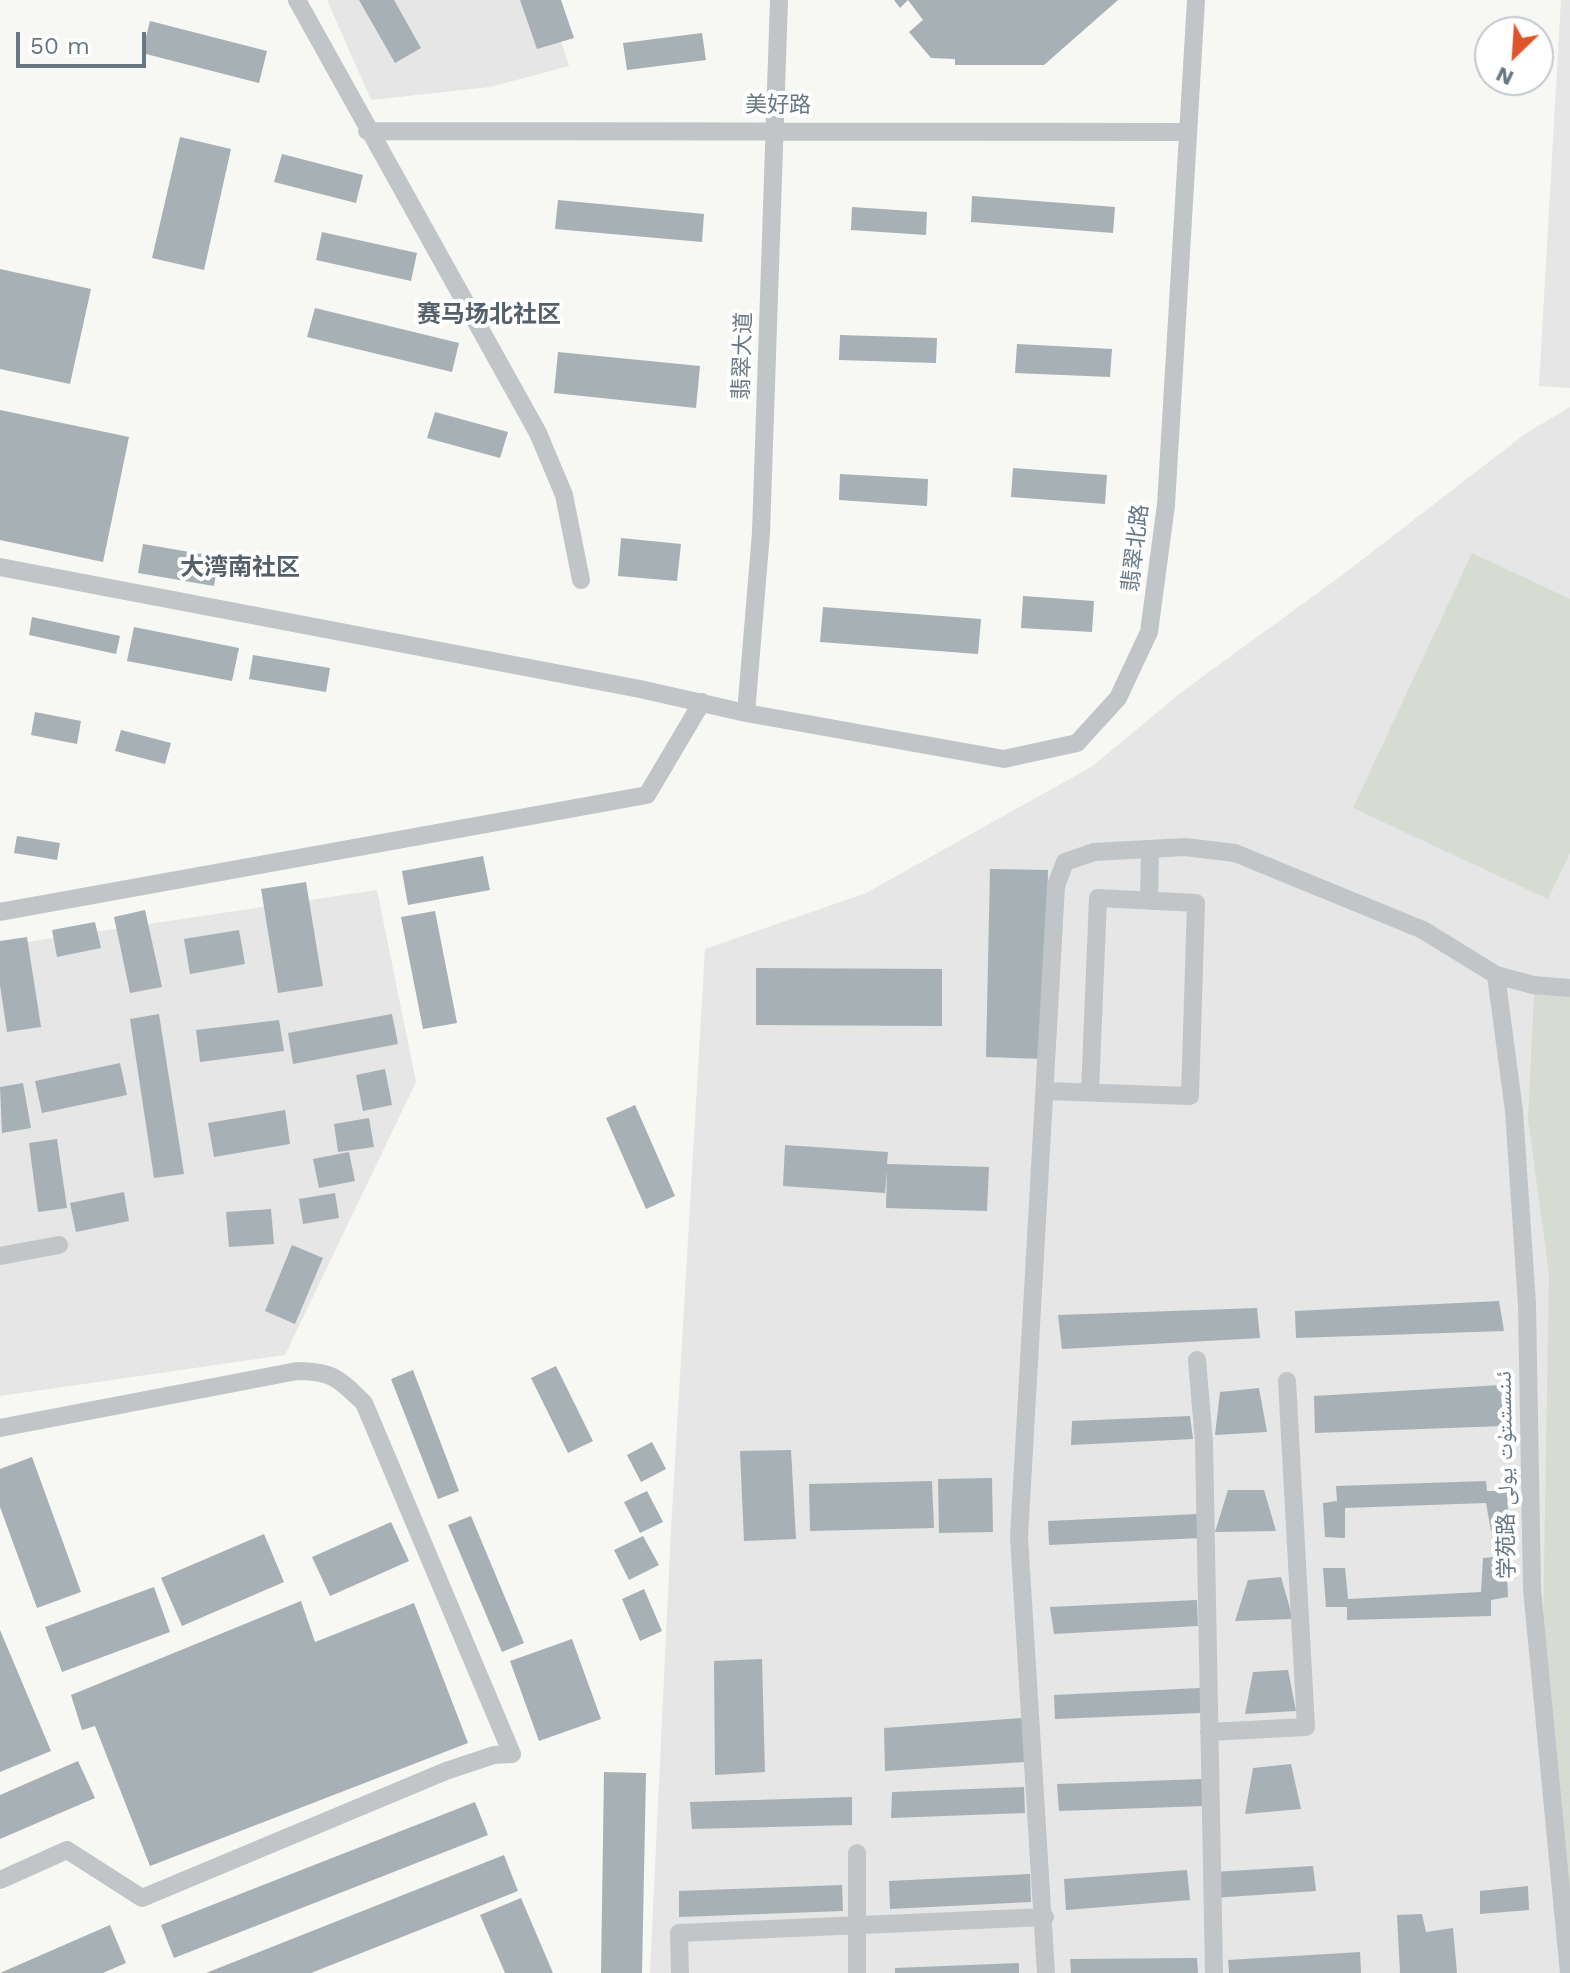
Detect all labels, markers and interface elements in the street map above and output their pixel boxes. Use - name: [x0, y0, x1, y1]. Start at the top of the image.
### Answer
- scale bar: [20, 16, 150, 66]
- north arrow: [1474, 16, 1554, 96]
- text: 50 m: [30, 32, 90, 60]
- text: N: [1492, 62, 1517, 91]
- street label: 美好路: [745, 93, 811, 119]
- district label: 赛马场北社区: [417, 301, 561, 329]
- street label: 翡翠大道: [728, 312, 758, 400]
- street label: 翡翠北路: [1118, 503, 1154, 593]
- district label: 大湾南社区: [180, 554, 300, 582]
- street label: 学苑路 ئىنىستىتۇت يولى: [1491, 1371, 1521, 1579]

